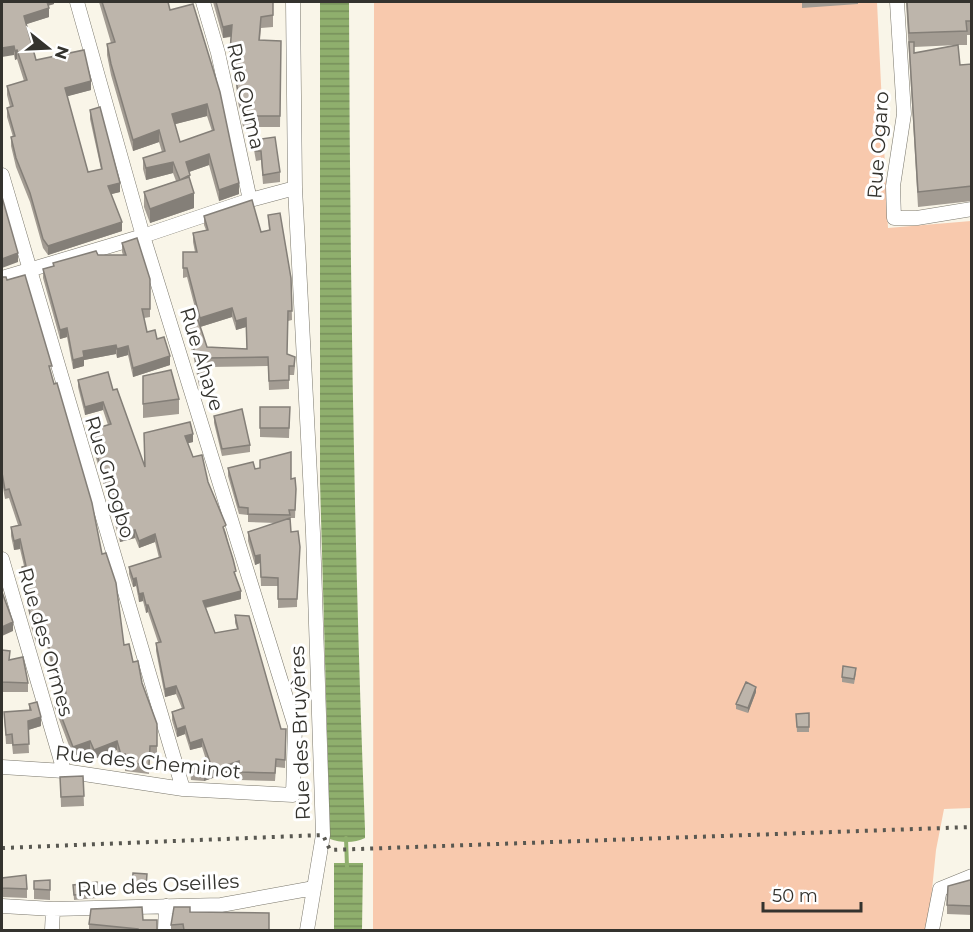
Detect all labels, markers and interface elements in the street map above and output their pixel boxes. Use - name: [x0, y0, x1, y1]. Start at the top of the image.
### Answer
- north arrow: [18, 18, 78, 78]
- street label: Rue Ouma: [222, 40, 270, 152]
- text: N: [51, 43, 73, 62]
- street label: Rue Ogaro: [862, 90, 894, 200]
- street label: Rue Ahaye: [175, 304, 229, 414]
- street label: Rue Gnogbo: [80, 413, 140, 541]
- street label: Rue des Ormes: [13, 565, 79, 719]
- street label: Rue des Bruyères: [285, 645, 315, 821]
- street label: Rue des Cheminot: [54, 740, 242, 784]
- street label: Rue des Oseilles: [76, 869, 240, 901]
- scale bar: [763, 875, 860, 913]
- text: 50 m: [772, 885, 818, 907]

